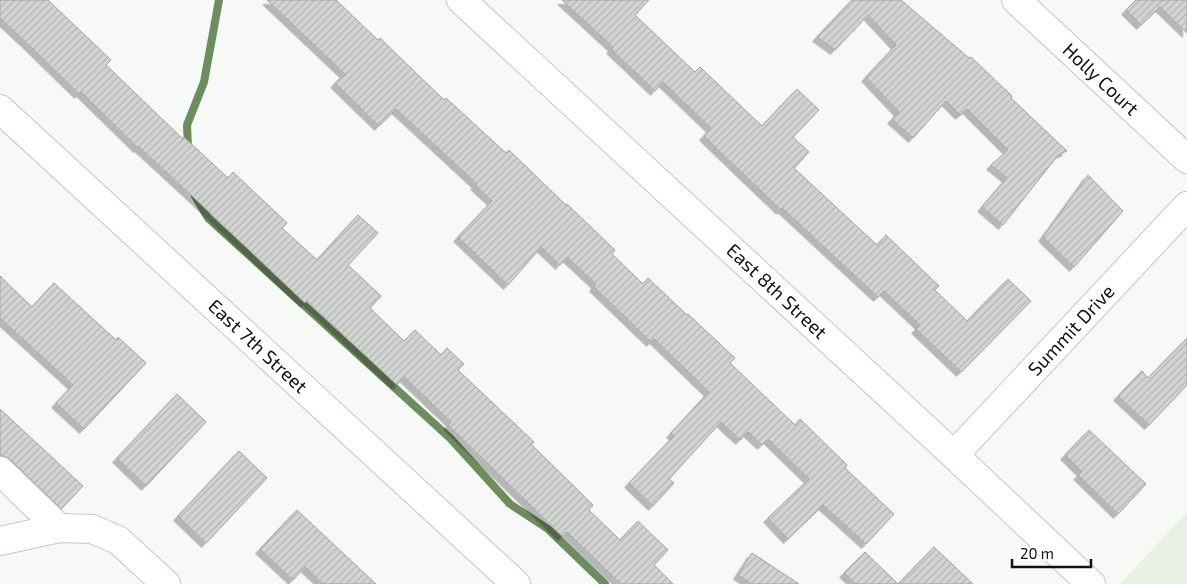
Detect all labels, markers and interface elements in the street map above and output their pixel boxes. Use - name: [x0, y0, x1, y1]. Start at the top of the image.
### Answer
- street label: Holly Court: [1059, 38, 1144, 120]
- street label: East 8th Street: [722, 238, 832, 343]
- street label: Summit Drive: [1023, 279, 1119, 380]
- street label: East 7th Street: [204, 294, 313, 397]
- scale bar: [1012, 536, 1091, 568]
- text: 20 m: [1020, 544, 1054, 562]

